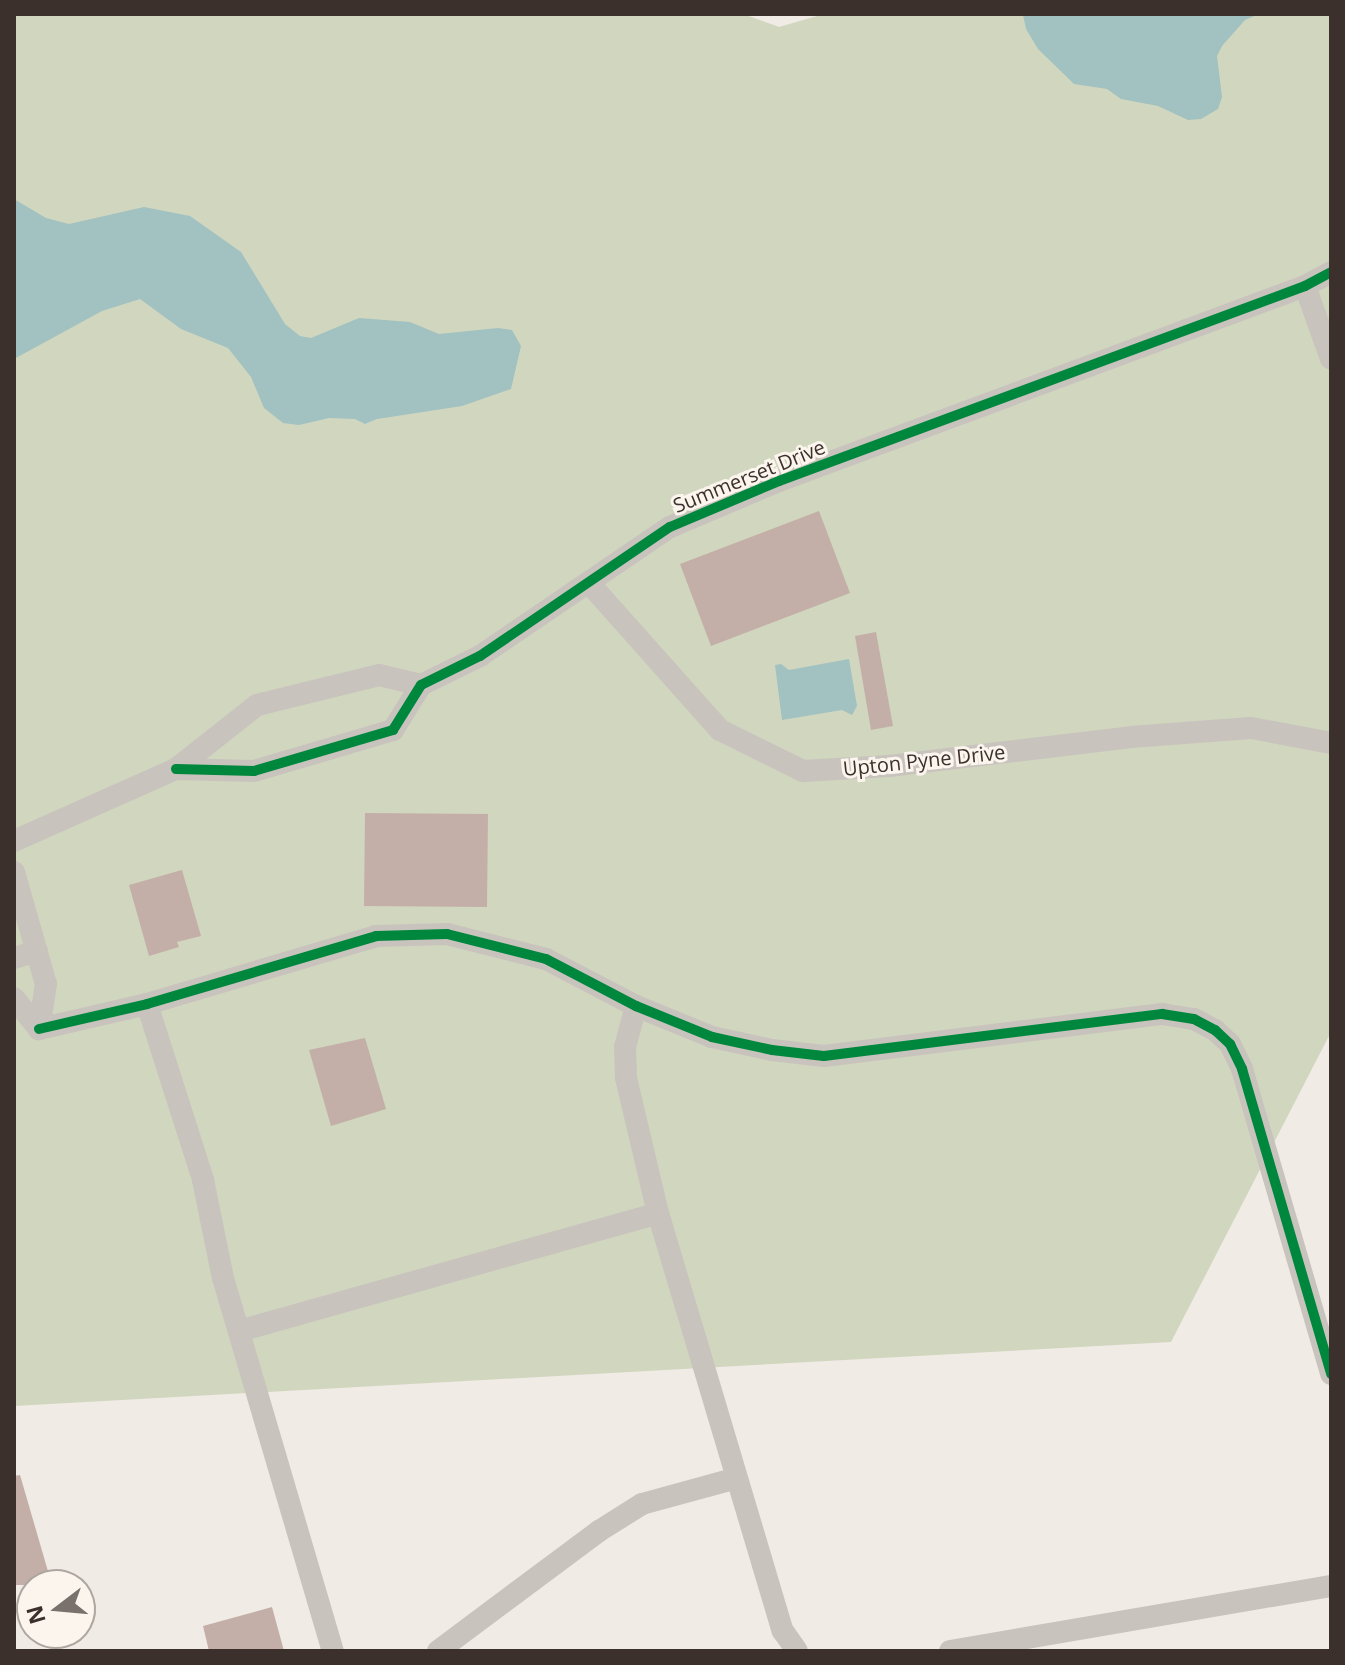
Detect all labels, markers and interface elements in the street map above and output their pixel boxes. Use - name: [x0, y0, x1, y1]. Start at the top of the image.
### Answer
- street label: Summerset Drive: [670, 435, 828, 517]
- street label: Upton Pyne Drive: [842, 740, 1006, 780]
- north arrow: [16, 1569, 96, 1649]
- text: N: [18, 1602, 52, 1628]

